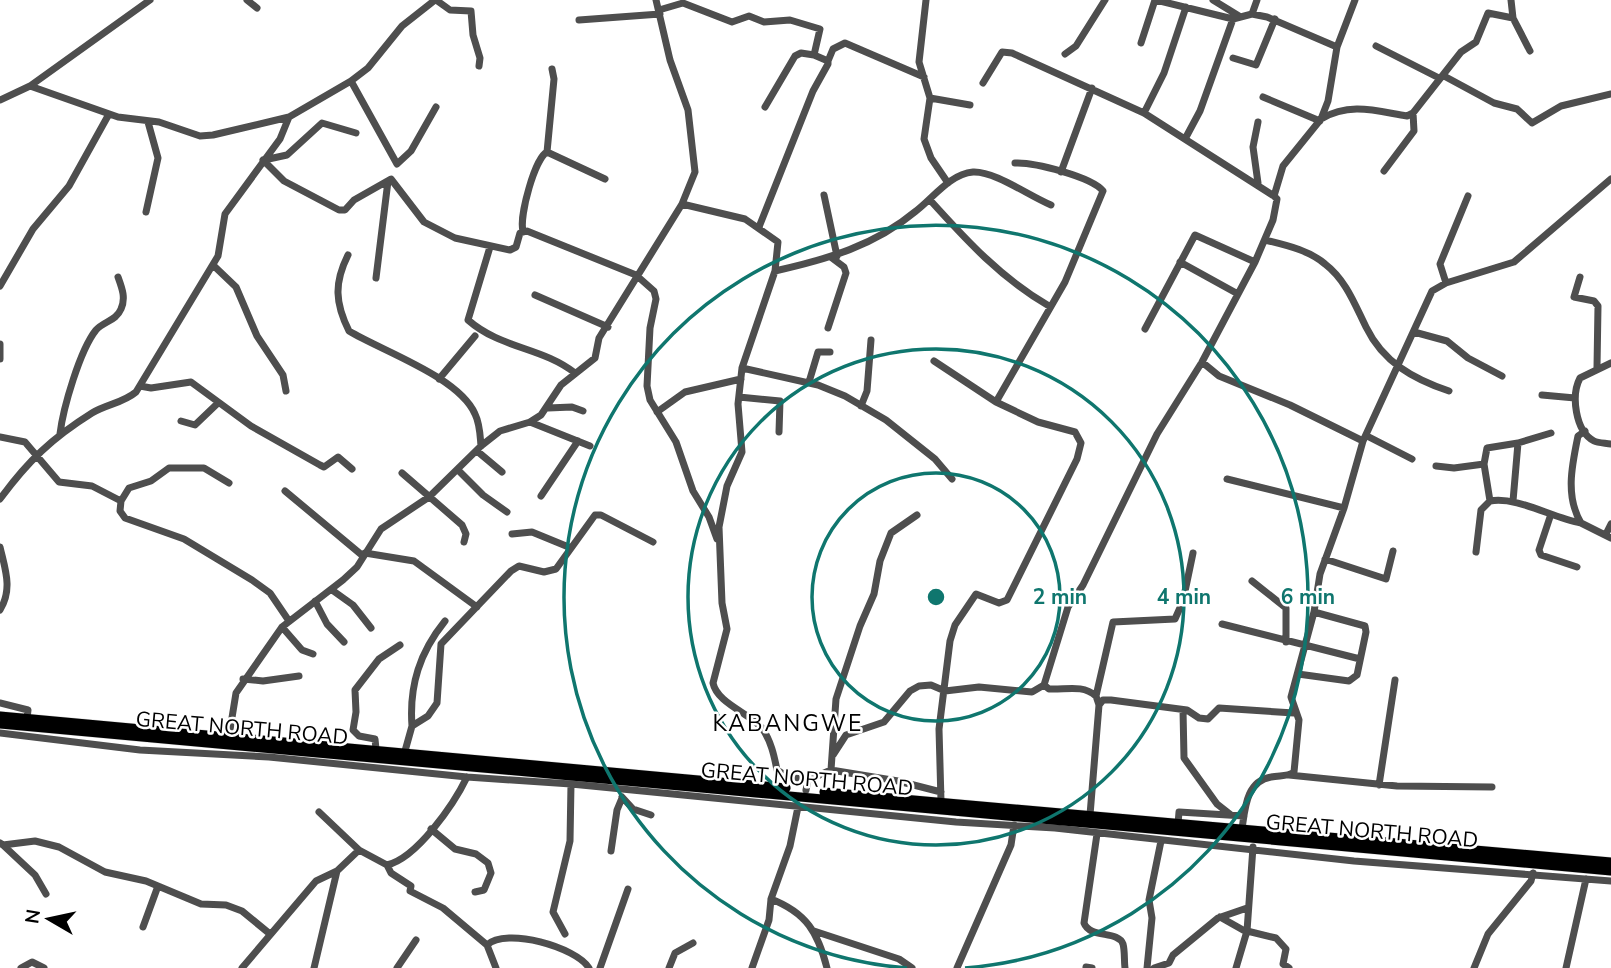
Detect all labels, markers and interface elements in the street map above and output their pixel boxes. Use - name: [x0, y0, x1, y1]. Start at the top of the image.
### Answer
- text: 2 min: [1033, 583, 1087, 611]
- text: 4 min: [1157, 583, 1211, 611]
- text: 6 min: [1281, 583, 1335, 611]
- centre of rings: [924, 585, 948, 609]
- street label: GREAT NORTH ROAD: [135, 705, 349, 751]
- district label: KABANGWE: [713, 708, 863, 739]
- street label: GREAT NORTH ROAD: [700, 756, 914, 802]
- street label: GREAT NORTH ROAD: [1265, 808, 1479, 854]
- north arrow: [14, 884, 84, 954]
- text: N: [19, 907, 47, 926]

